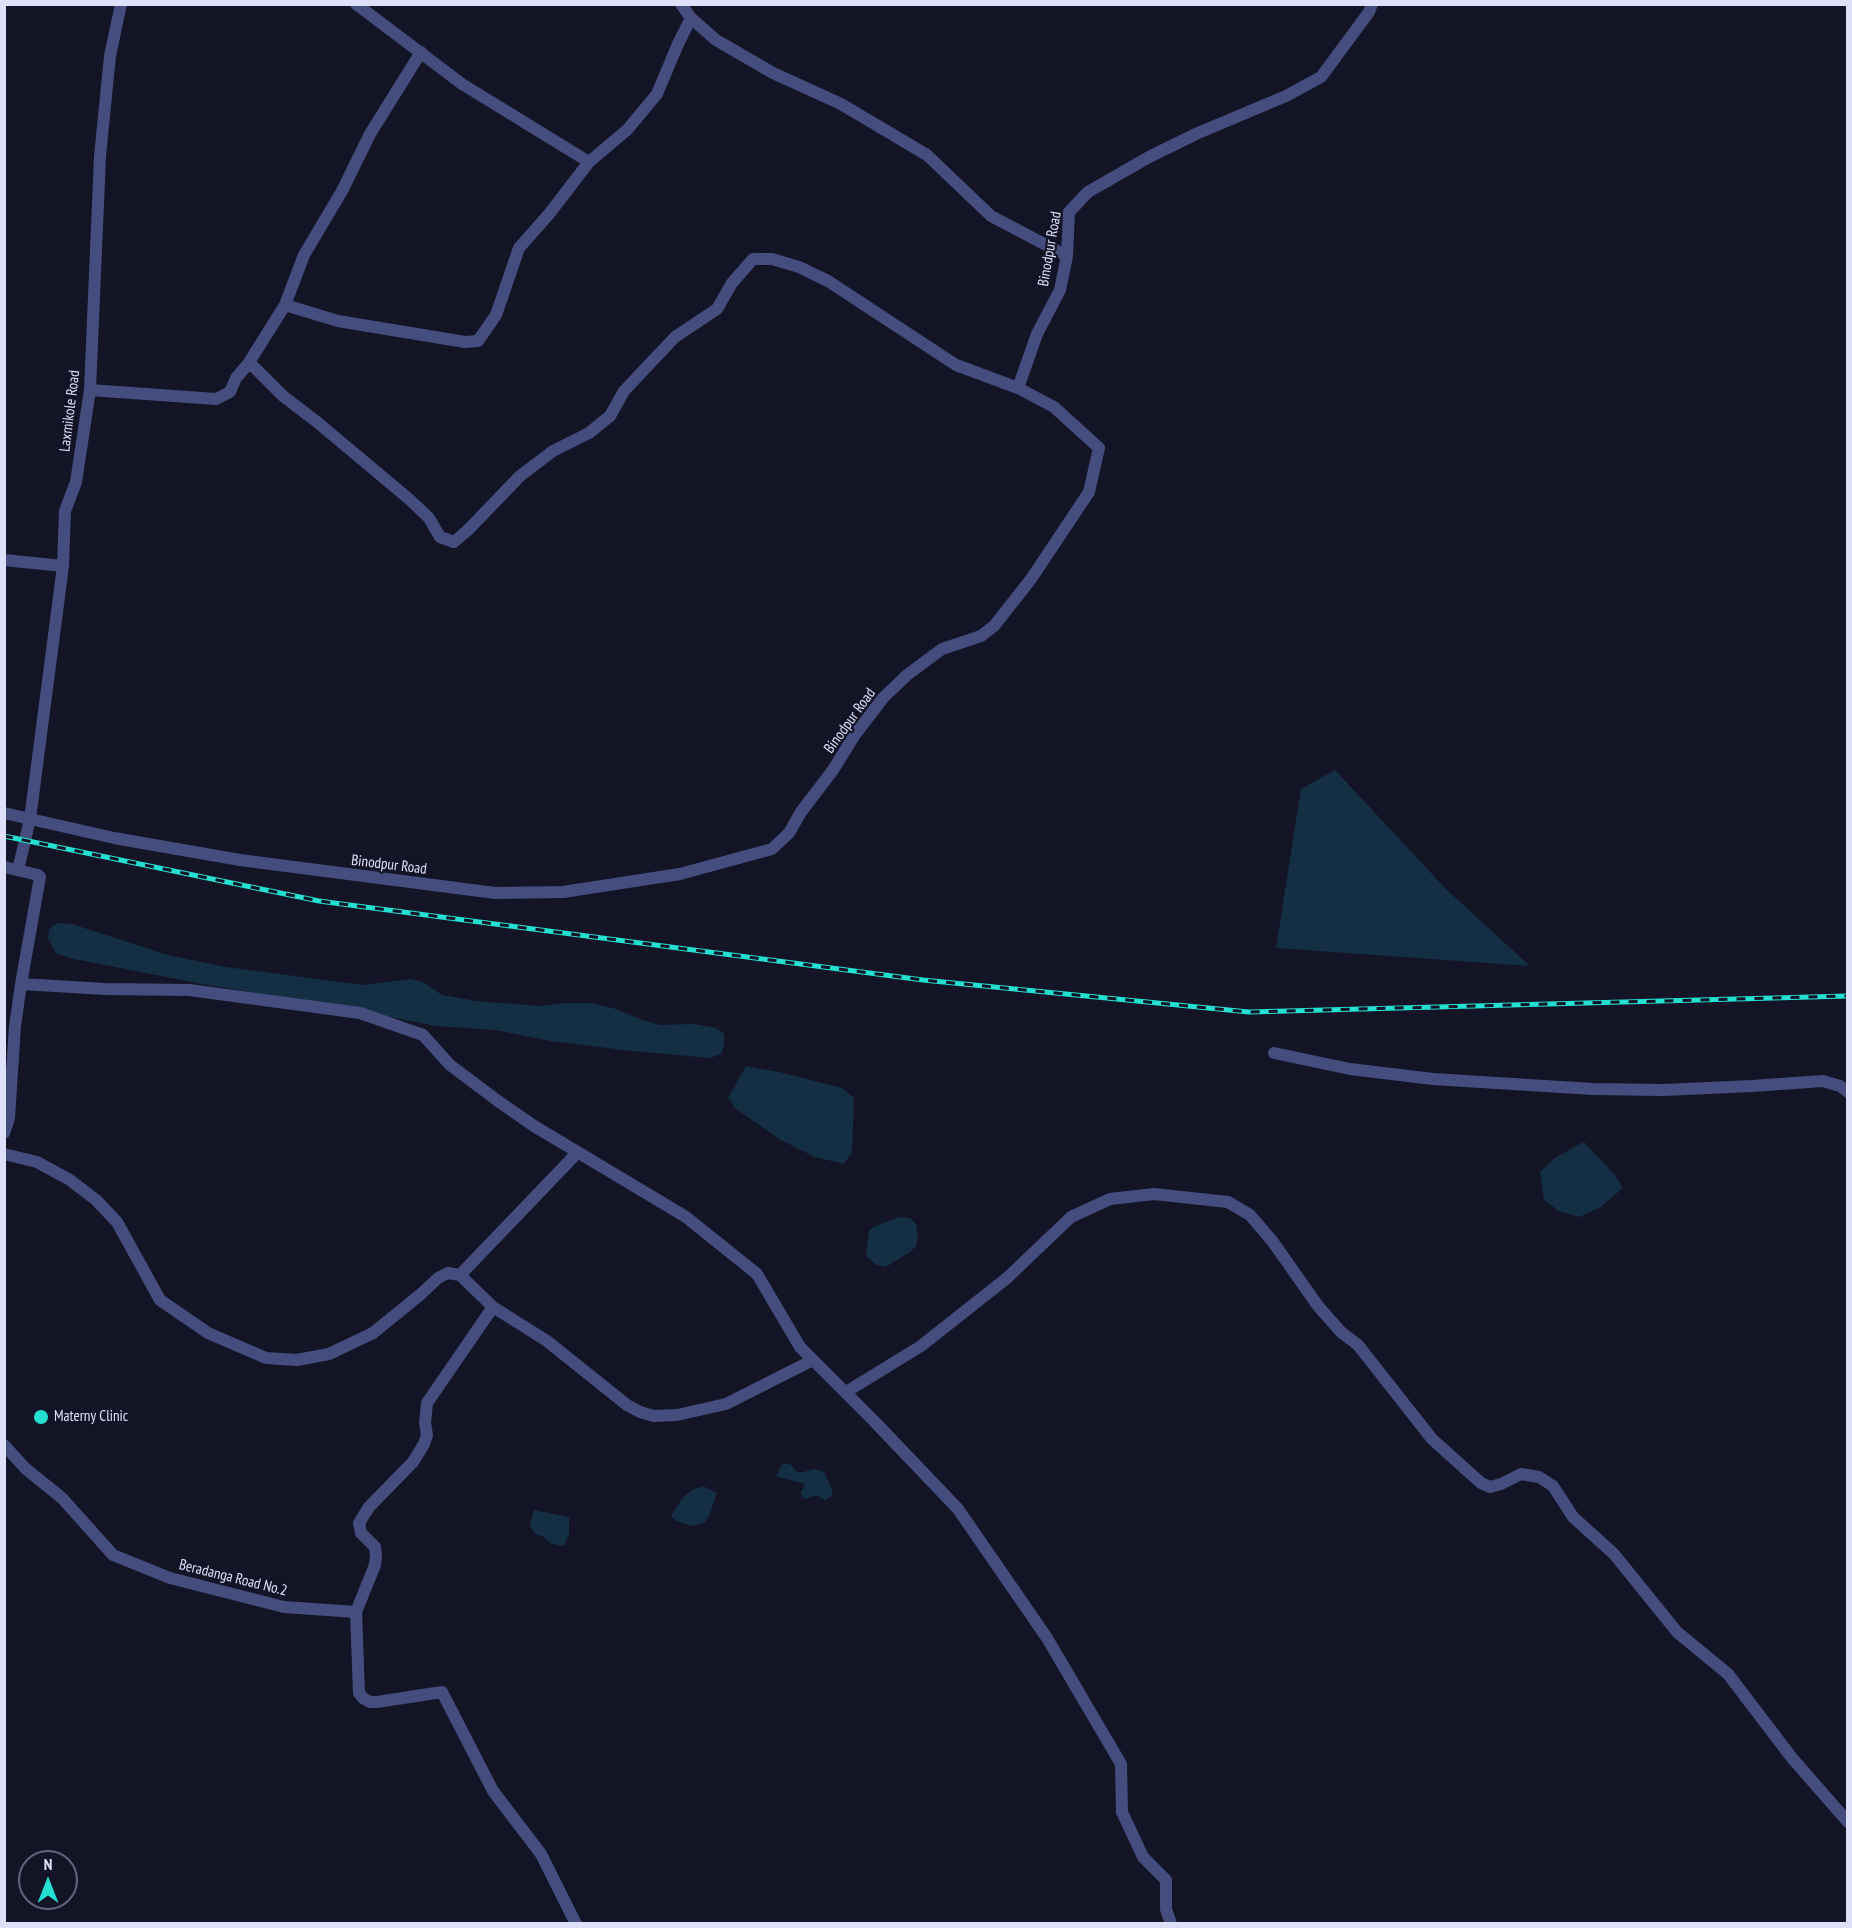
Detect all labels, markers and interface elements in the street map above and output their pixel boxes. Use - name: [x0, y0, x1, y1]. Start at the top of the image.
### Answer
- street label: Binodpur Road: [1035, 210, 1065, 288]
- street label: Laxmikole Road: [56, 369, 84, 453]
- street label: Binodpur Road: [820, 685, 880, 757]
- street label: Binodpur Road: [350, 851, 428, 879]
- marker: Materny Clinic: [32, 1408, 50, 1426]
- place label: Materny Clinic: [54, 1408, 128, 1426]
- street label: Beradanga Road No.2: [177, 1556, 289, 1600]
- north arrow: [18, 1850, 78, 1910]
- text: N: [44, 1854, 52, 1874]

